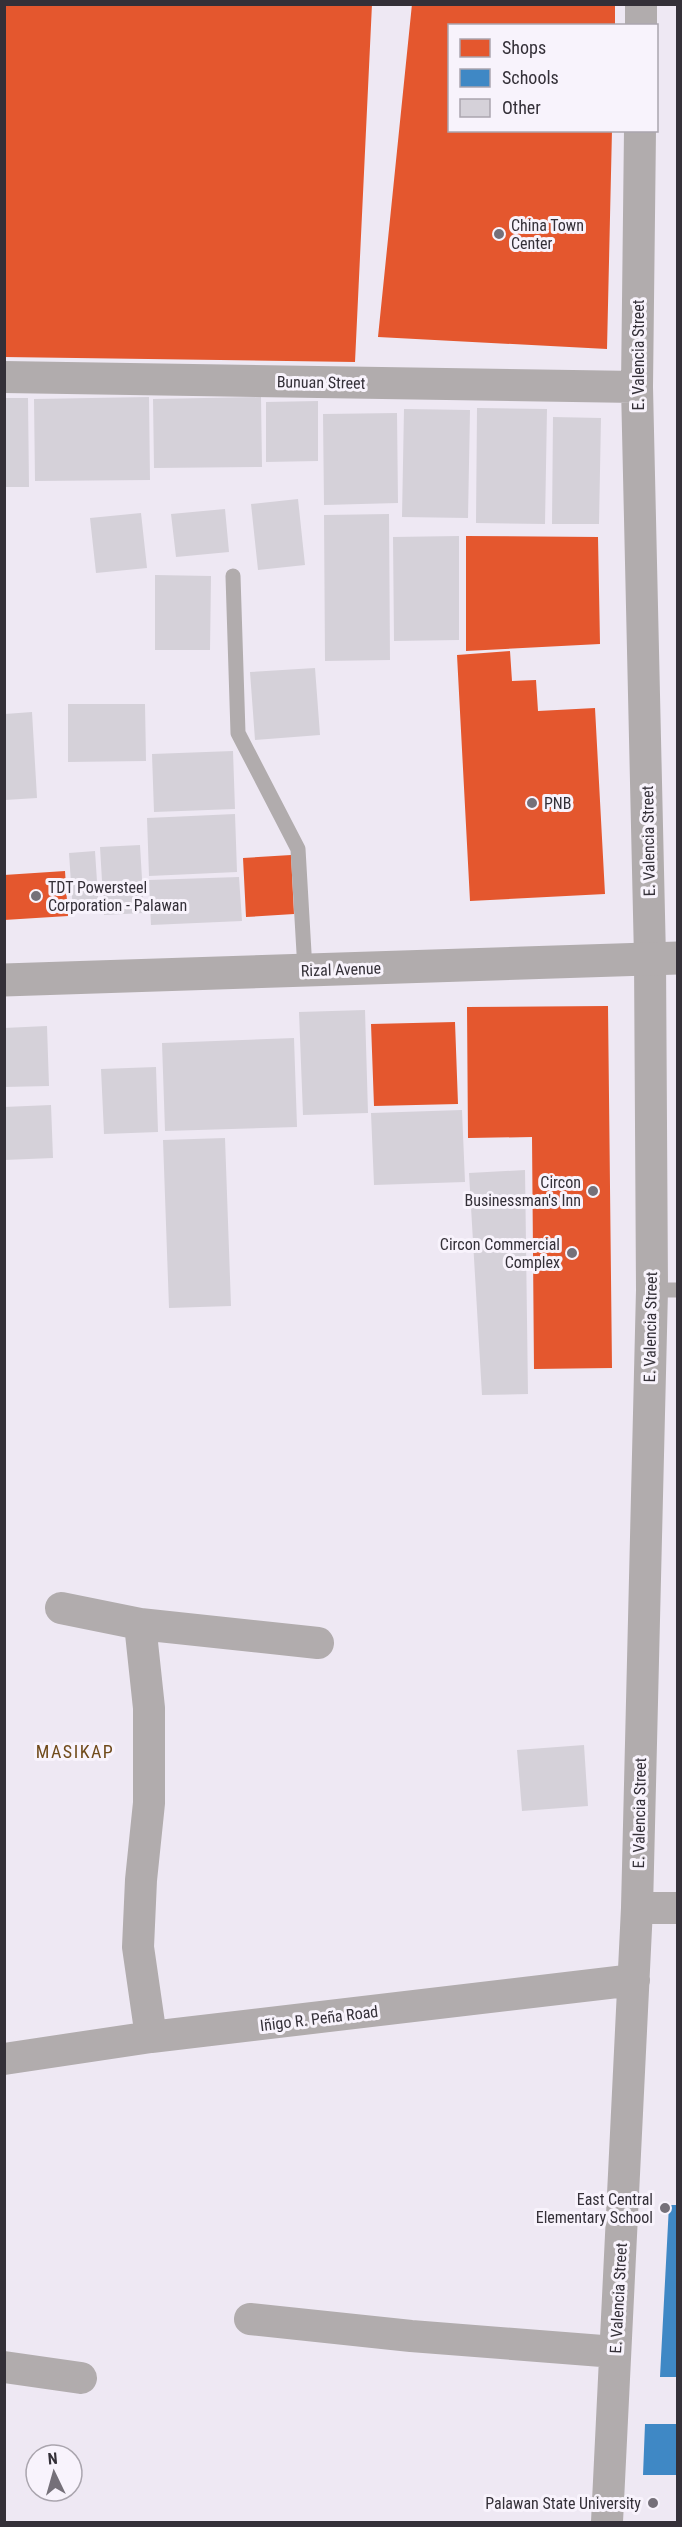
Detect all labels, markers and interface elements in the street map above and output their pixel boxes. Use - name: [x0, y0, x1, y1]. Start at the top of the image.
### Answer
- legend: [448, 24, 658, 132]
- text: Shops: [502, 37, 546, 58]
- text: Schools: [502, 67, 559, 88]
- text: Other: [502, 97, 541, 118]
- place label: China Town Center: [511, 216, 584, 253]
- marker: China Town Center: [492, 227, 506, 241]
- street label: E. Valencia Street: [629, 299, 648, 410]
- street label: Bunuan Street: [277, 372, 366, 393]
- street label: E. Valencia Street: [638, 785, 659, 897]
- place label: PNB: [544, 794, 572, 813]
- marker: PNB: [525, 796, 539, 810]
- place label: TDT Powersteel Corporation - Palawan: [48, 878, 187, 915]
- marker: TDT Powersteel Corporation - Palawan: [29, 889, 43, 903]
- street label: Rizal Avenue: [301, 959, 381, 980]
- place label: Circon Businessman's Inn: [464, 1173, 581, 1210]
- marker: Circon Businessman's Inn: [586, 1184, 600, 1198]
- place label: Circon Commercial Complex: [440, 1235, 560, 1272]
- marker: Circon Commercial Complex: [565, 1246, 579, 1260]
- street label: E. Valencia Street: [640, 1271, 661, 1383]
- district label: MASIKAP: [36, 1741, 114, 1762]
- street label: E. Valencia Street: [629, 1757, 650, 1869]
- street label: Iñigo R. Peña Road: [259, 2002, 379, 2035]
- place label: East Central Elementary School: [536, 2190, 653, 2227]
- marker: East Central Elementary School: [658, 2201, 672, 2215]
- street label: E. Valencia Street: [606, 2242, 631, 2354]
- north arrow: [24, 2443, 84, 2503]
- text: N: [47, 2449, 58, 2468]
- place label: Palawan State University: [485, 2494, 641, 2513]
- marker: Palawan State University: [646, 2496, 660, 2510]

